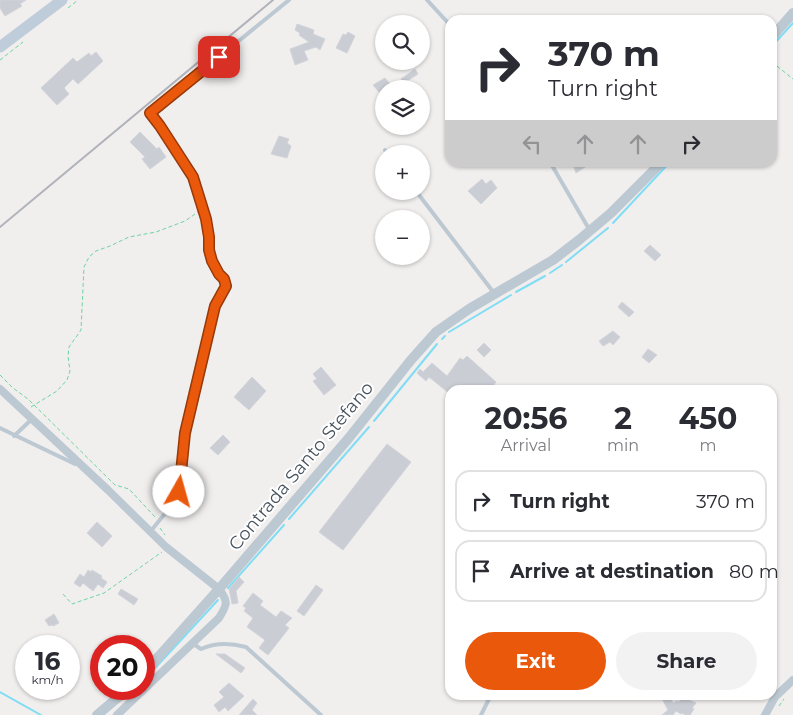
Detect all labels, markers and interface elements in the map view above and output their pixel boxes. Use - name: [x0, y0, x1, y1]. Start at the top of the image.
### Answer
- map controls: [375, 15, 430, 265]
- button: search: [375, 15, 430, 70]
- text: 370 m: [548, 32, 660, 75]
- icon: right: [465, 35, 530, 100]
- pin: [198, 36, 240, 78]
- icon: arrive: [205, 43, 233, 71]
- text: Turn right: [548, 75, 658, 102]
- button: layers: [375, 80, 430, 135]
- icon: left: [518, 130, 546, 158]
- icon: ahead: [571, 130, 599, 158]
- icon: ahead: [624, 130, 652, 158]
- icon: right: [677, 130, 705, 158]
- button: +: [375, 145, 430, 200]
- button: −: [375, 210, 430, 265]
- street label: Contrada Santo Stefano: [224, 377, 378, 555]
- text: 20:56: [485, 400, 567, 437]
- text: 2: [614, 400, 632, 437]
- text: 450: [679, 400, 737, 437]
- text: Arrival: [501, 436, 551, 455]
- text: min: [607, 436, 639, 455]
- text: m: [700, 436, 716, 455]
- position arrow: [152, 465, 204, 517]
- icon: right: [467, 487, 495, 515]
- text: Turn right: [510, 490, 610, 513]
- text: 370 m: [696, 490, 755, 513]
- icon: arrive: [467, 557, 495, 585]
- text: Arrive at destination: [510, 560, 714, 583]
- text: 80 m: [729, 560, 779, 583]
- button: Exit: [465, 632, 606, 690]
- button: Share: [616, 632, 757, 690]
- speed limit sign: 20: [90, 635, 155, 700]
- text: 16: [35, 646, 60, 676]
- text: km/h: [31, 672, 64, 687]

